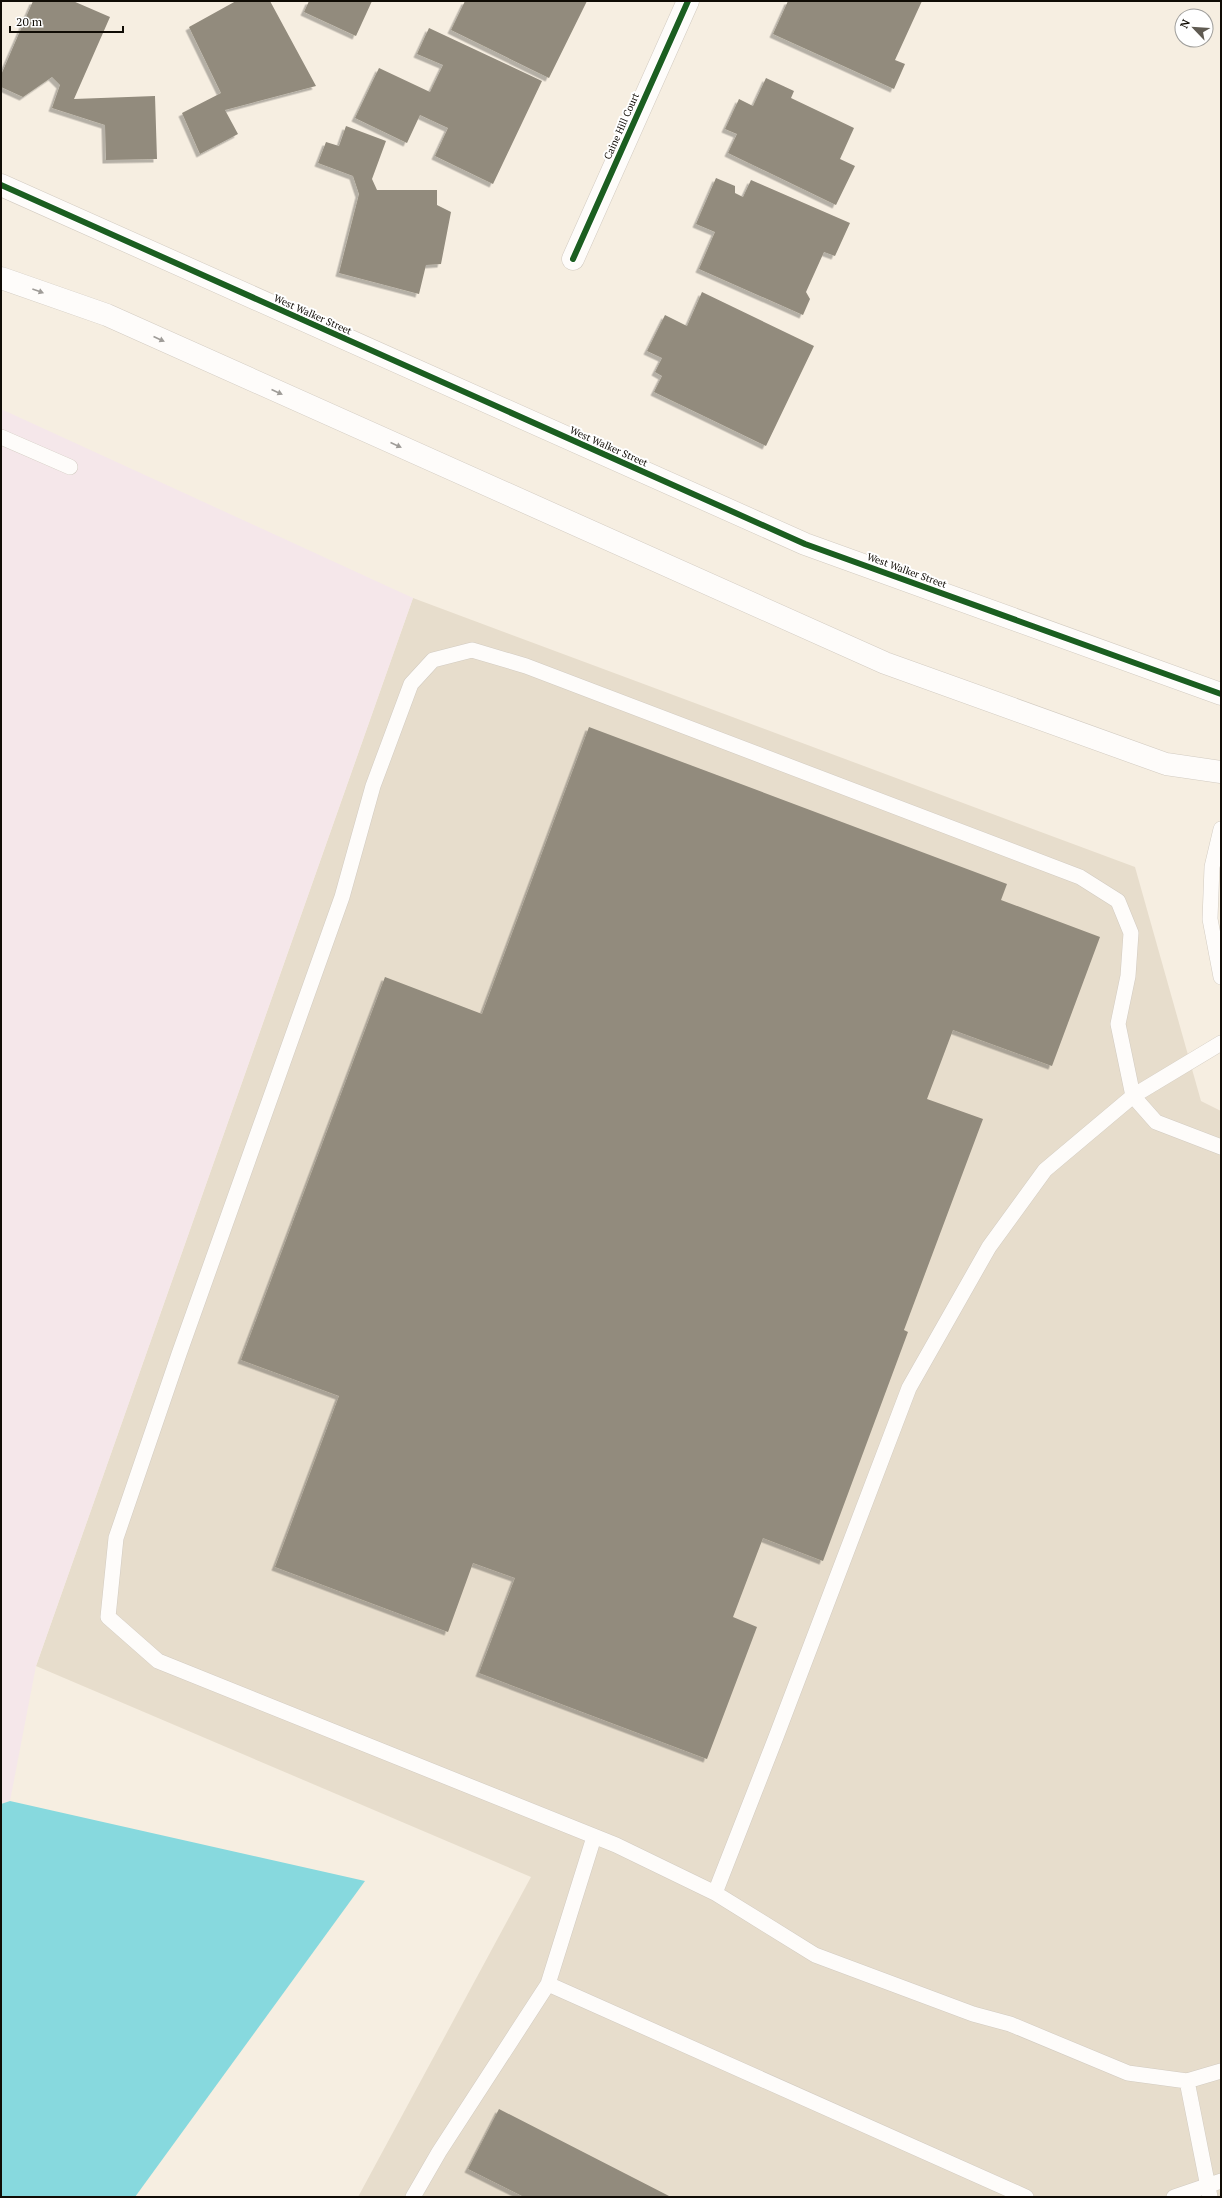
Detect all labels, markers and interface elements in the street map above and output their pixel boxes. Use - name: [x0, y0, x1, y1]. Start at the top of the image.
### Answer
- scale bar: [10, 8, 123, 34]
- north arrow: [1174, 8, 1214, 48]
- text: 20 m: [16, 14, 43, 29]
- text: N: [1177, 16, 1193, 31]
- street label: Caine Hill Court: [601, 91, 642, 162]
- one-way arrow: [32, 288, 44, 294]
- street label: West Walker Street: [272, 291, 354, 338]
- one-way arrow: [153, 336, 164, 342]
- one-way arrow: [272, 389, 283, 395]
- street label: West Walker Street: [568, 423, 650, 470]
- one-way arrow: [390, 442, 402, 448]
- street label: West Walker Street: [865, 550, 949, 591]

